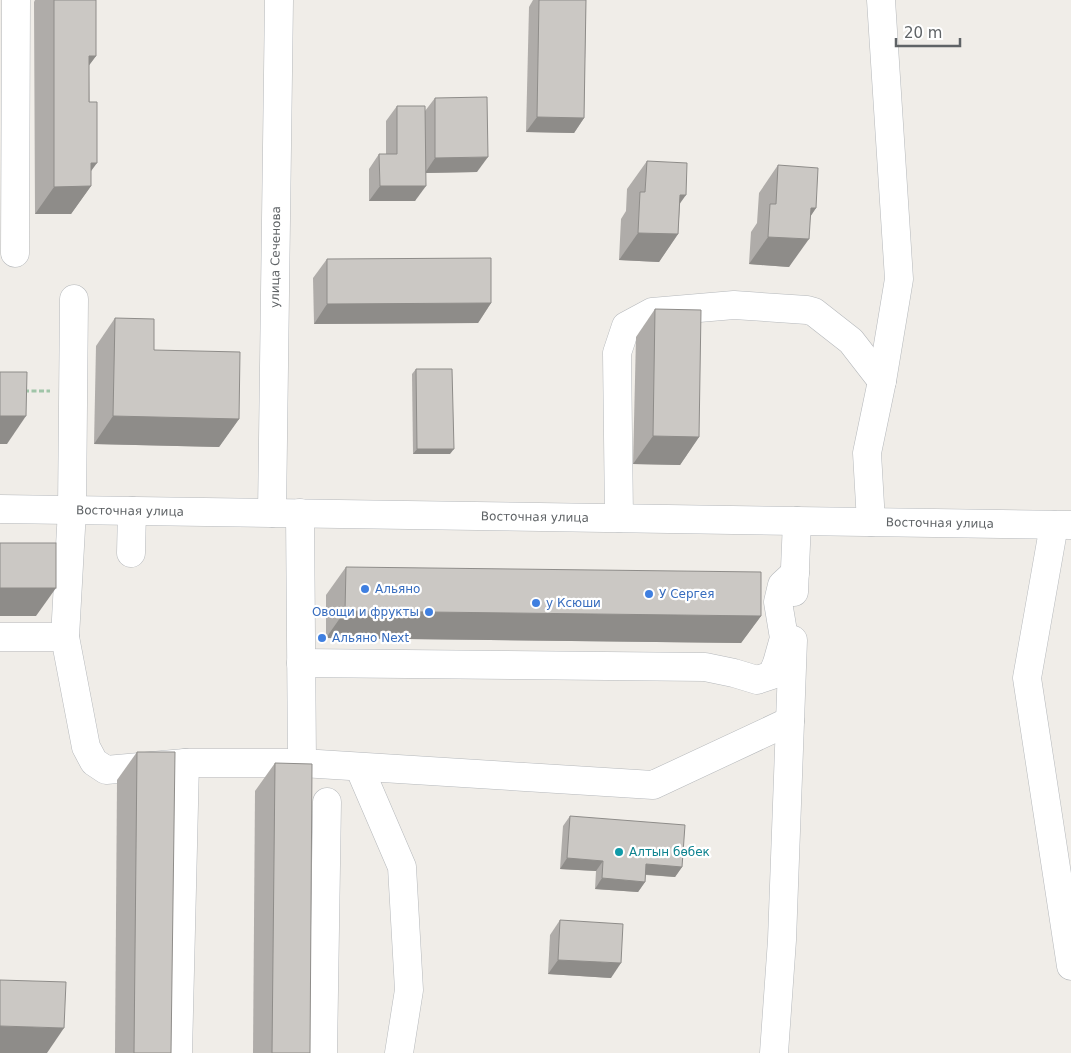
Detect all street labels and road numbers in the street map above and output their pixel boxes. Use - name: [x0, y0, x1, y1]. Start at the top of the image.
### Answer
- street label: улица Сеченова: [268, 206, 283, 308]
- street label: Восточная улица: [76, 503, 184, 519]
- street label: Восточная улица: [481, 509, 589, 525]
- street label: Восточная улица: [886, 515, 994, 531]

